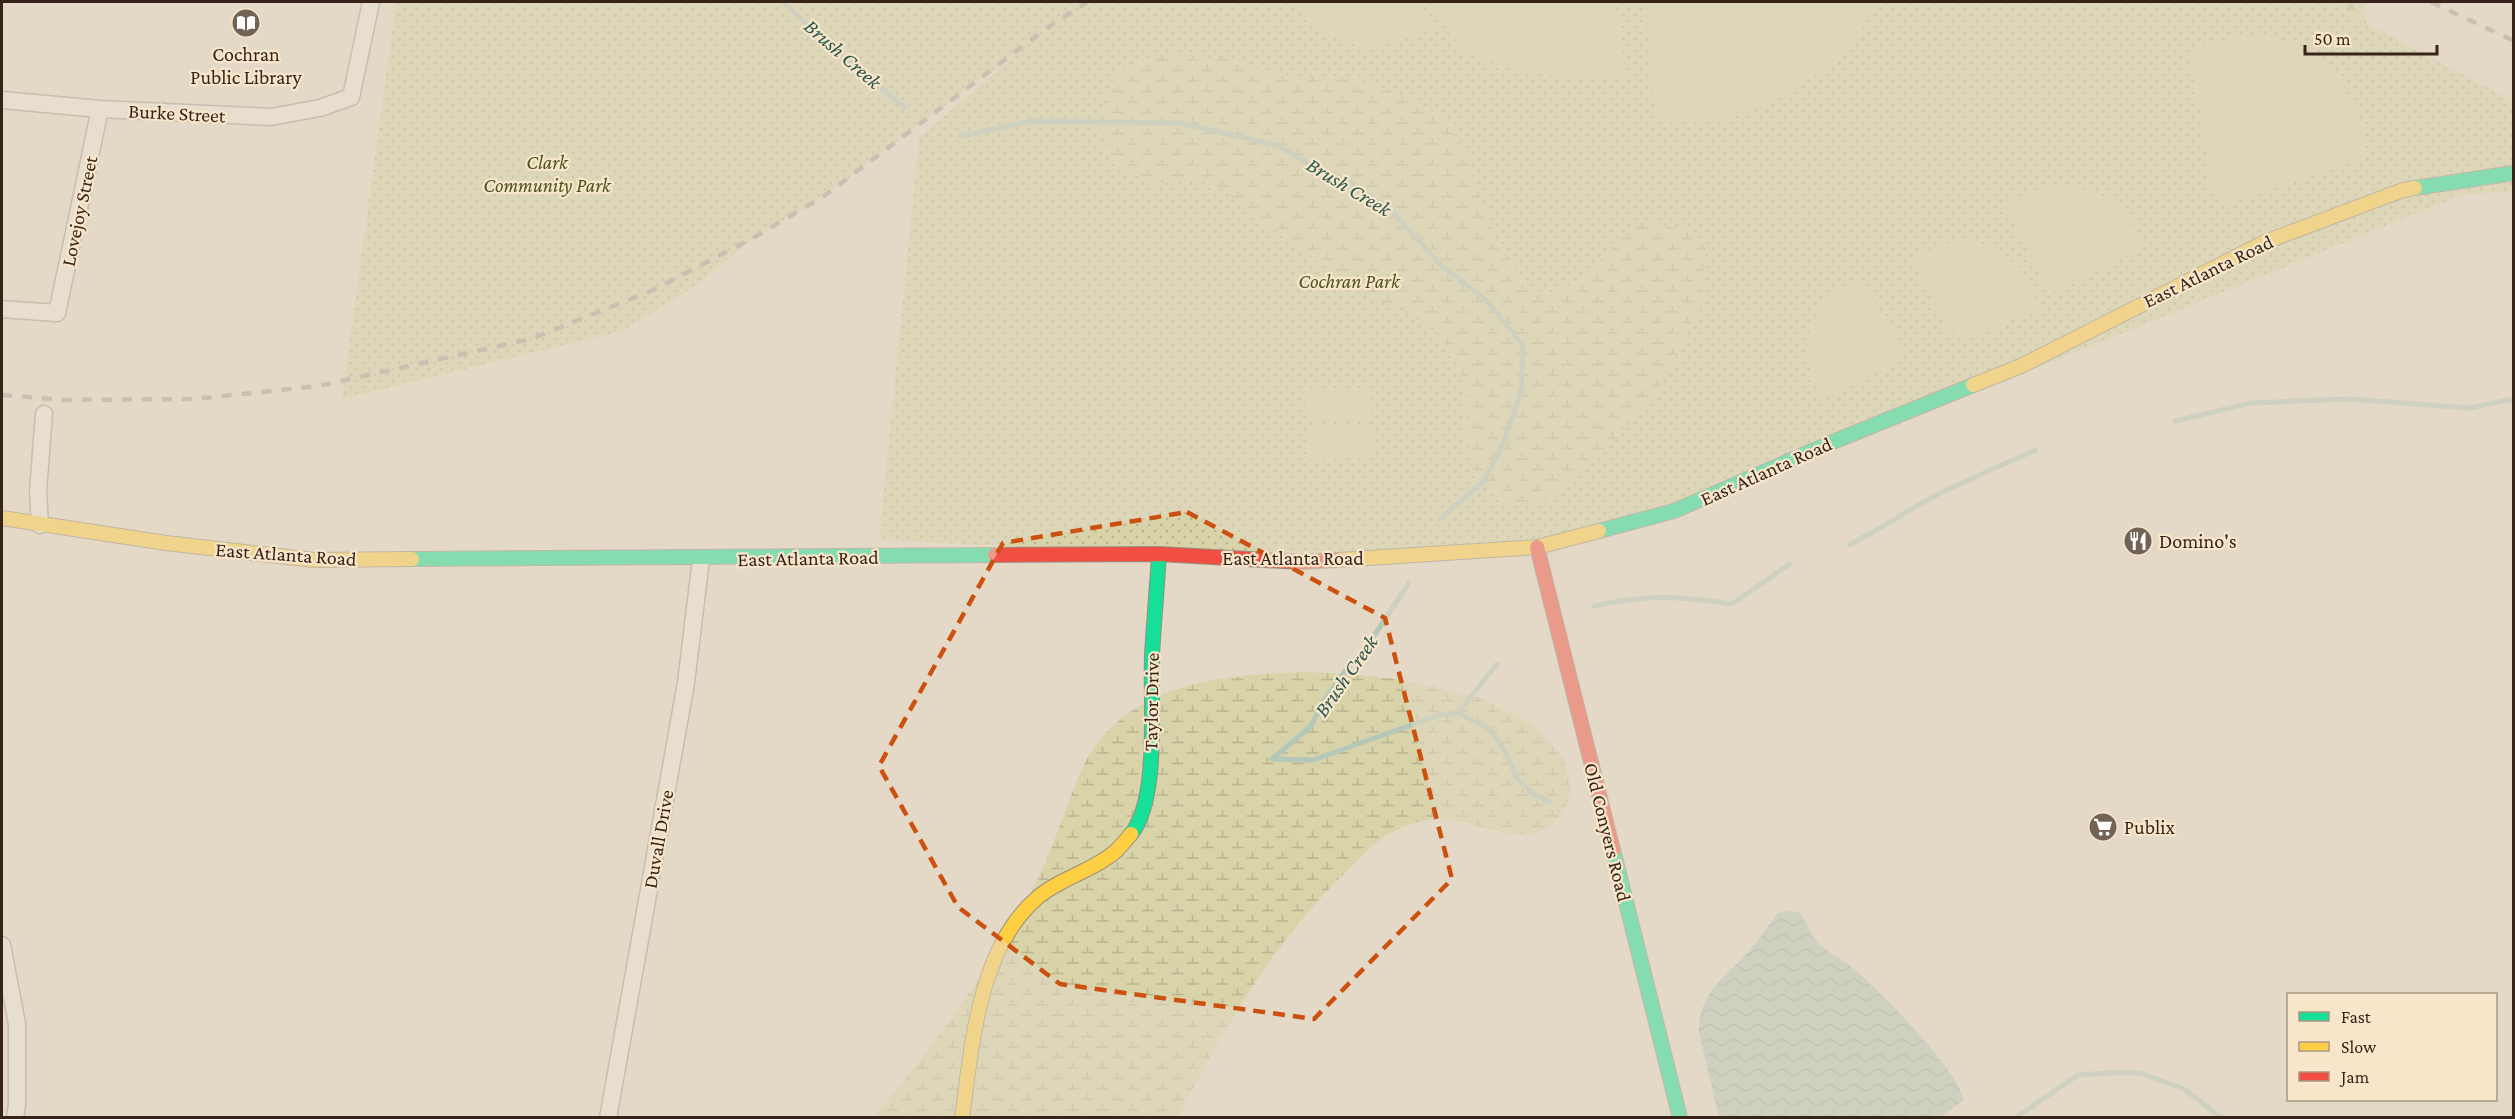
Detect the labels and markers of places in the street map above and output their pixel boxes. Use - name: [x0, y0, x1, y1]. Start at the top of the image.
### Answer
- library icon: Cochran Public Library: [230, 7, 262, 39]
- place label: Cochran Public Library: [190, 43, 302, 89]
- restaurant icon: Domino's: [2122, 525, 2154, 557]
- place label: Domino's: [2159, 530, 2237, 552]
- supermarket icon: Publix: [2087, 811, 2119, 843]
- place label: Publix: [2124, 816, 2175, 838]

